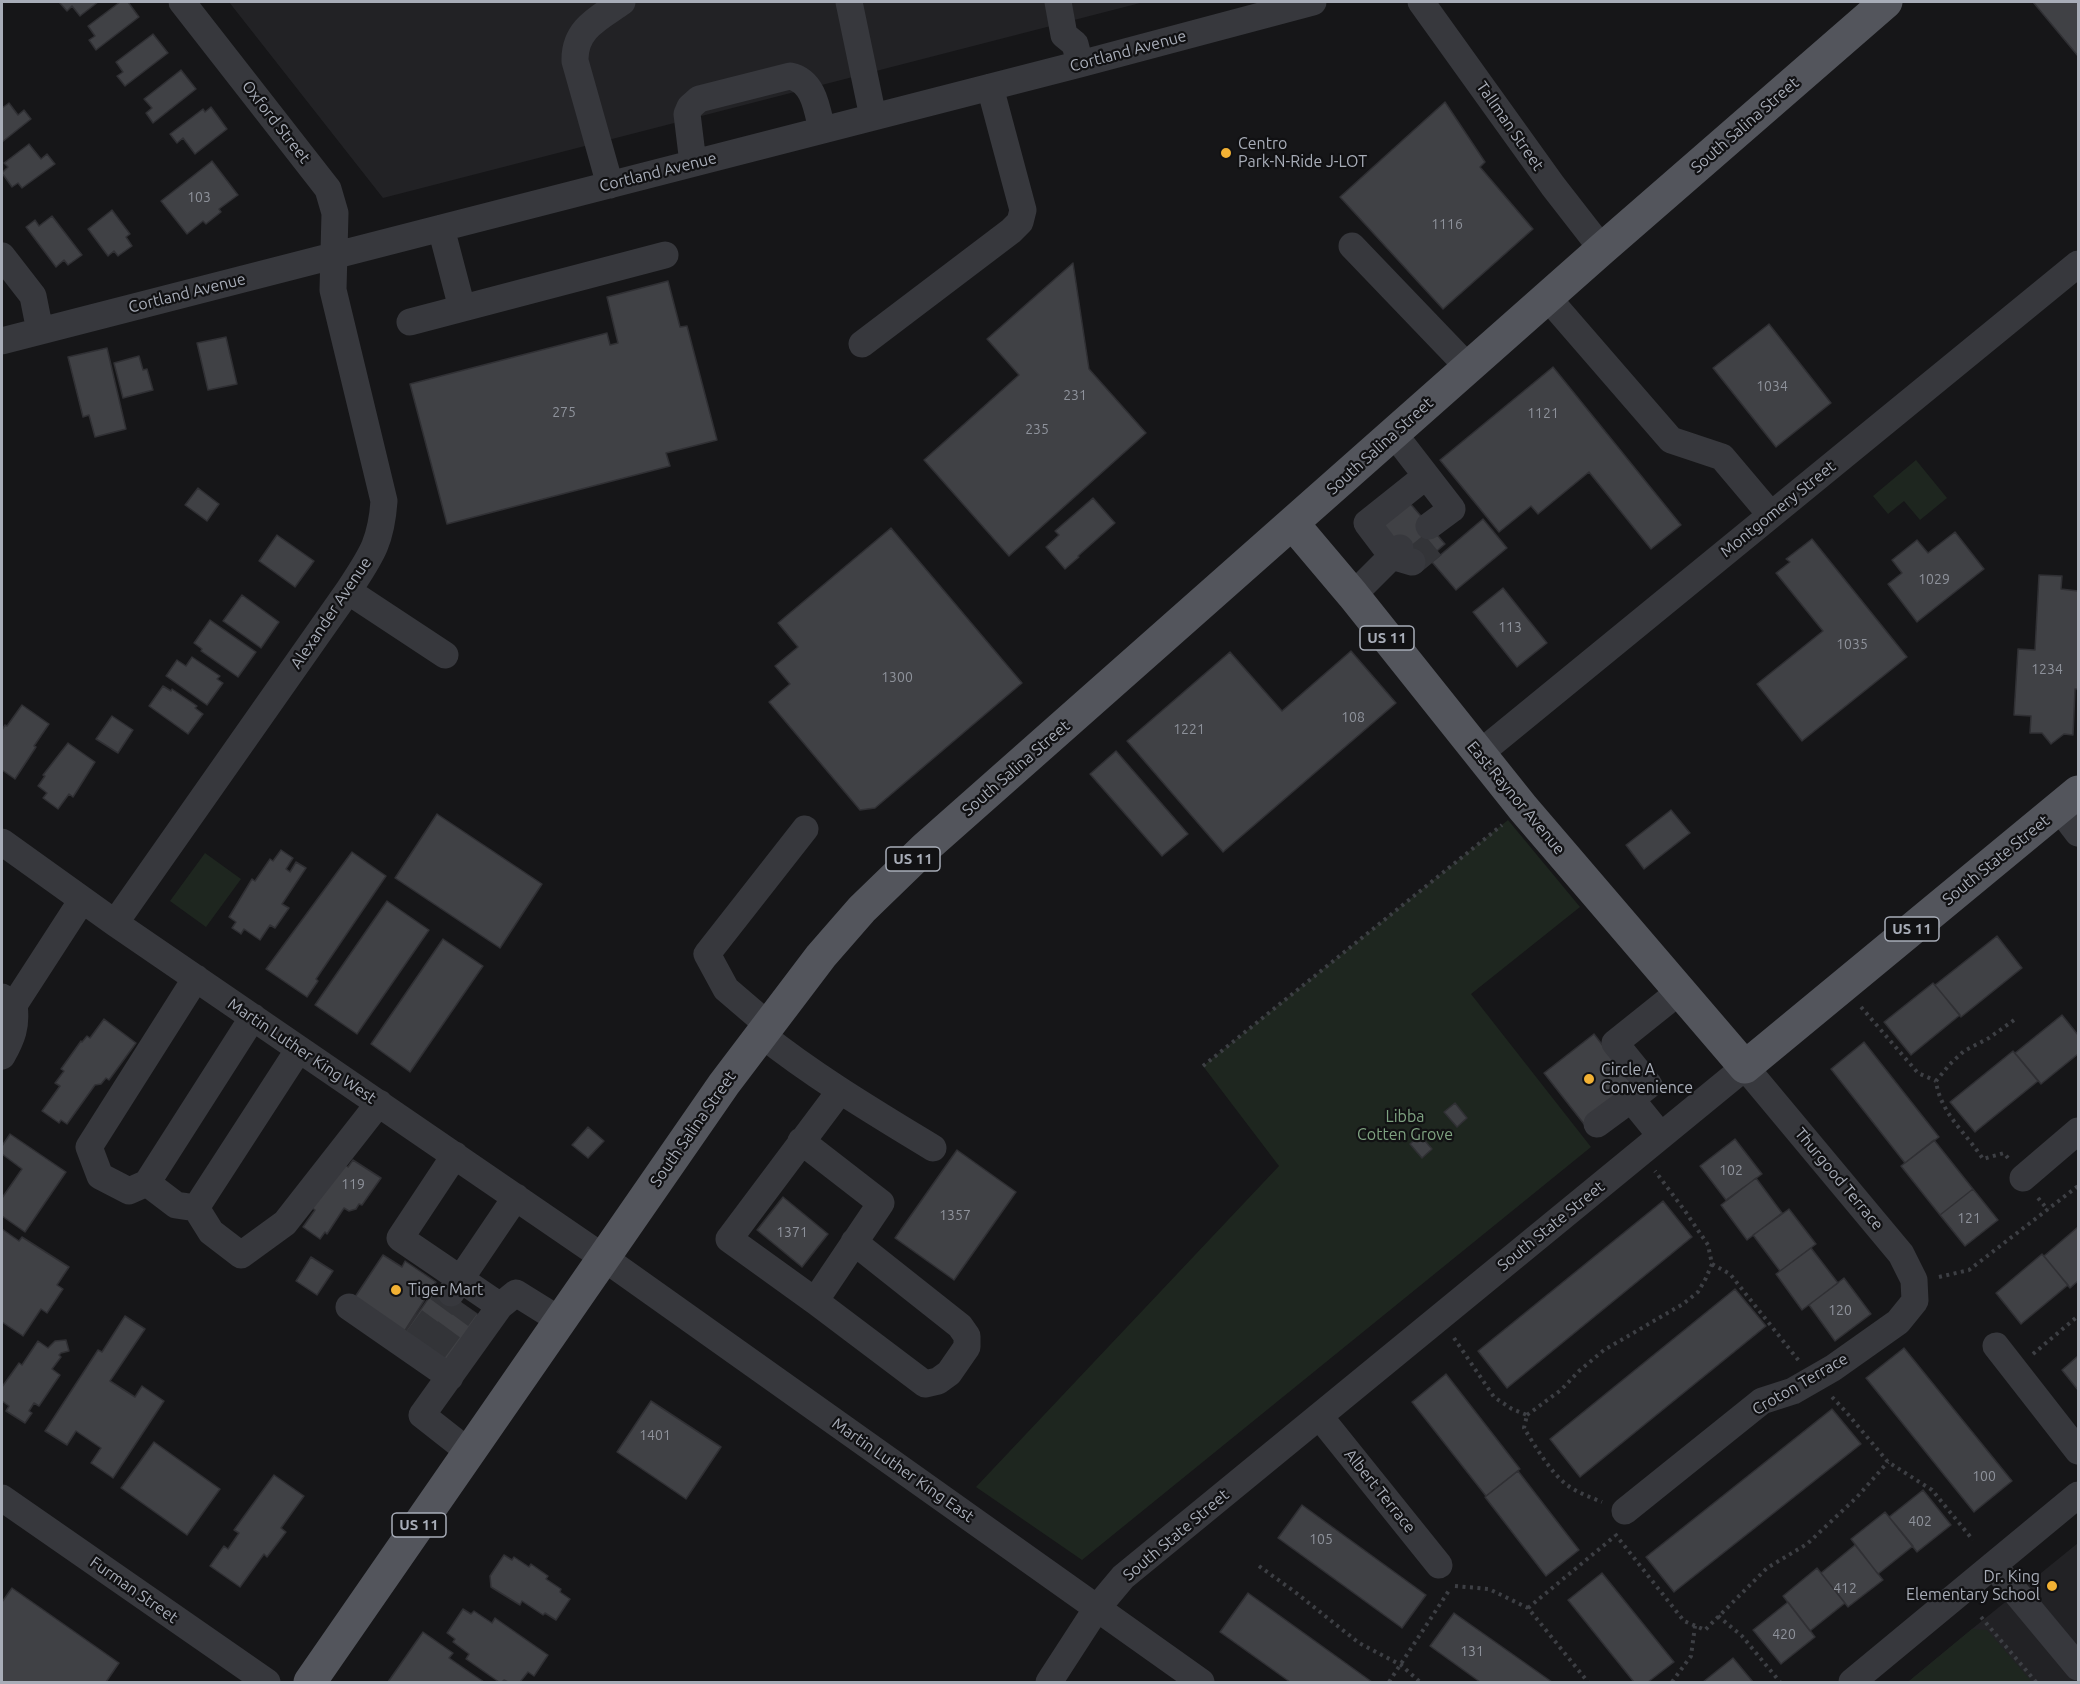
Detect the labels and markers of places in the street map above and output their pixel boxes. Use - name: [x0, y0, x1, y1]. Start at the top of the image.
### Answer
- place label: Centro Park-N-Ride J-LOT: [1238, 134, 1367, 172]
- marker: Centro Park-N-Ride J-LOT: [1219, 146, 1233, 160]
- place label: Circle A Convenience: [1601, 1060, 1693, 1098]
- marker: Circle A Convenience: [1582, 1072, 1596, 1086]
- place label: Tiger Mart: [408, 1280, 483, 1300]
- marker: Tiger Mart: [389, 1283, 403, 1297]
- place label: Dr. King Elementary School: [1906, 1567, 2040, 1605]
- marker: Dr. King Elementary School: [2045, 1579, 2059, 1593]

